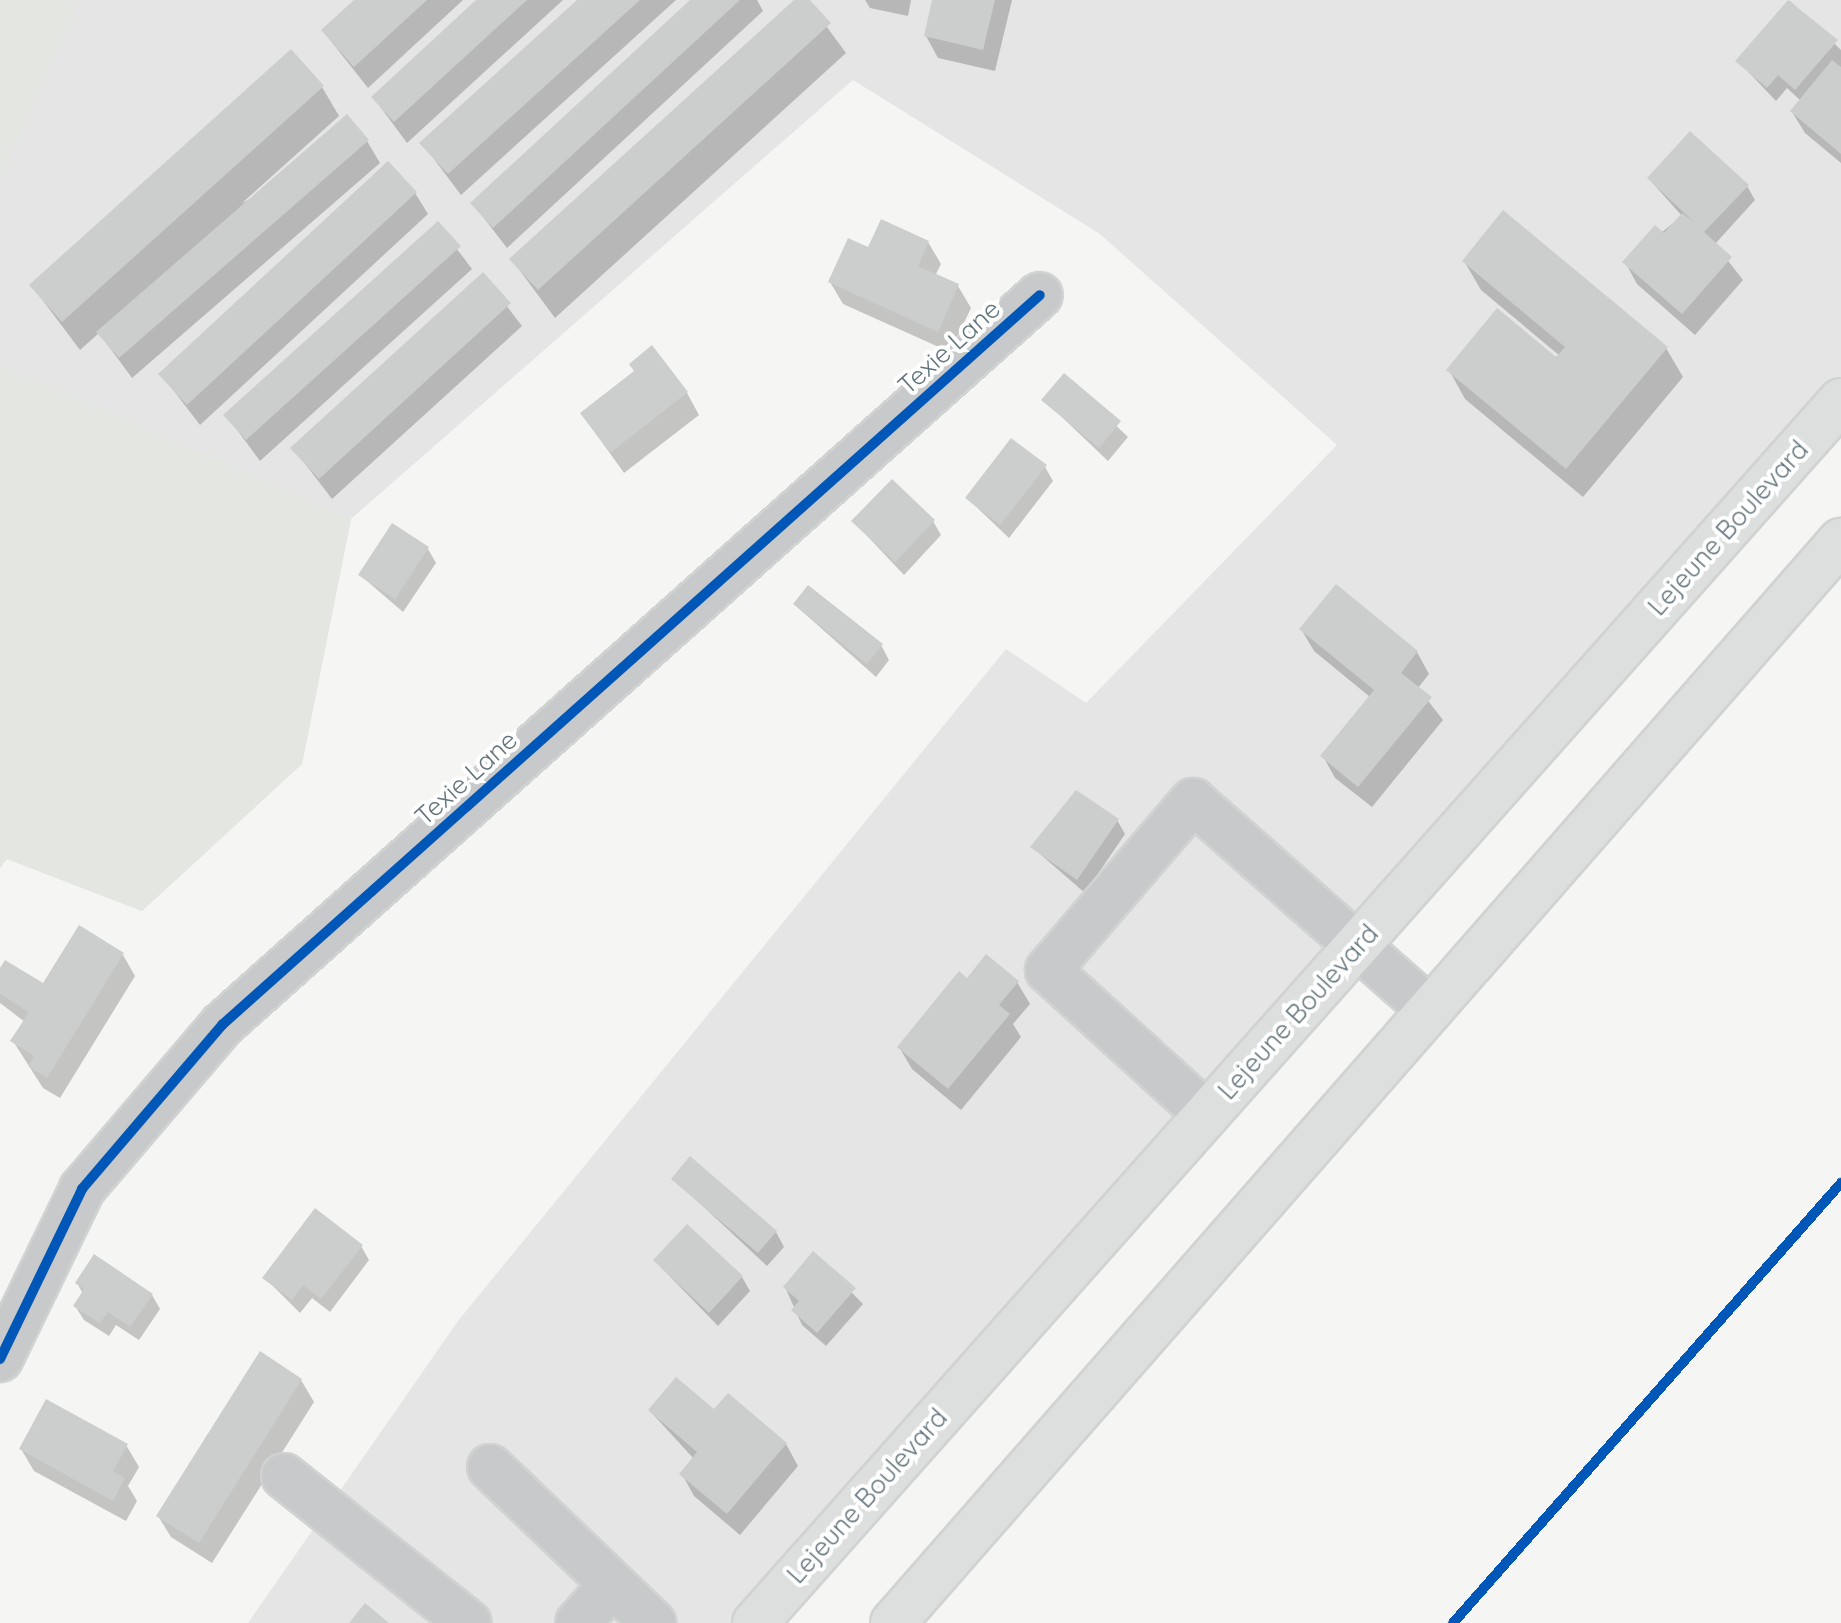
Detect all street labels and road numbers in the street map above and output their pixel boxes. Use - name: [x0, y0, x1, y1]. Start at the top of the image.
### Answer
- street label: Texie Lane: [892, 293, 1006, 401]
- street label: Lejeune Boulevard: [1641, 434, 1815, 622]
- street label: Texie Lane: [409, 724, 523, 832]
- street label: Lejeune Boulevard: [1211, 918, 1385, 1106]
- street label: Lejeune Boulevard: [780, 1402, 954, 1590]

